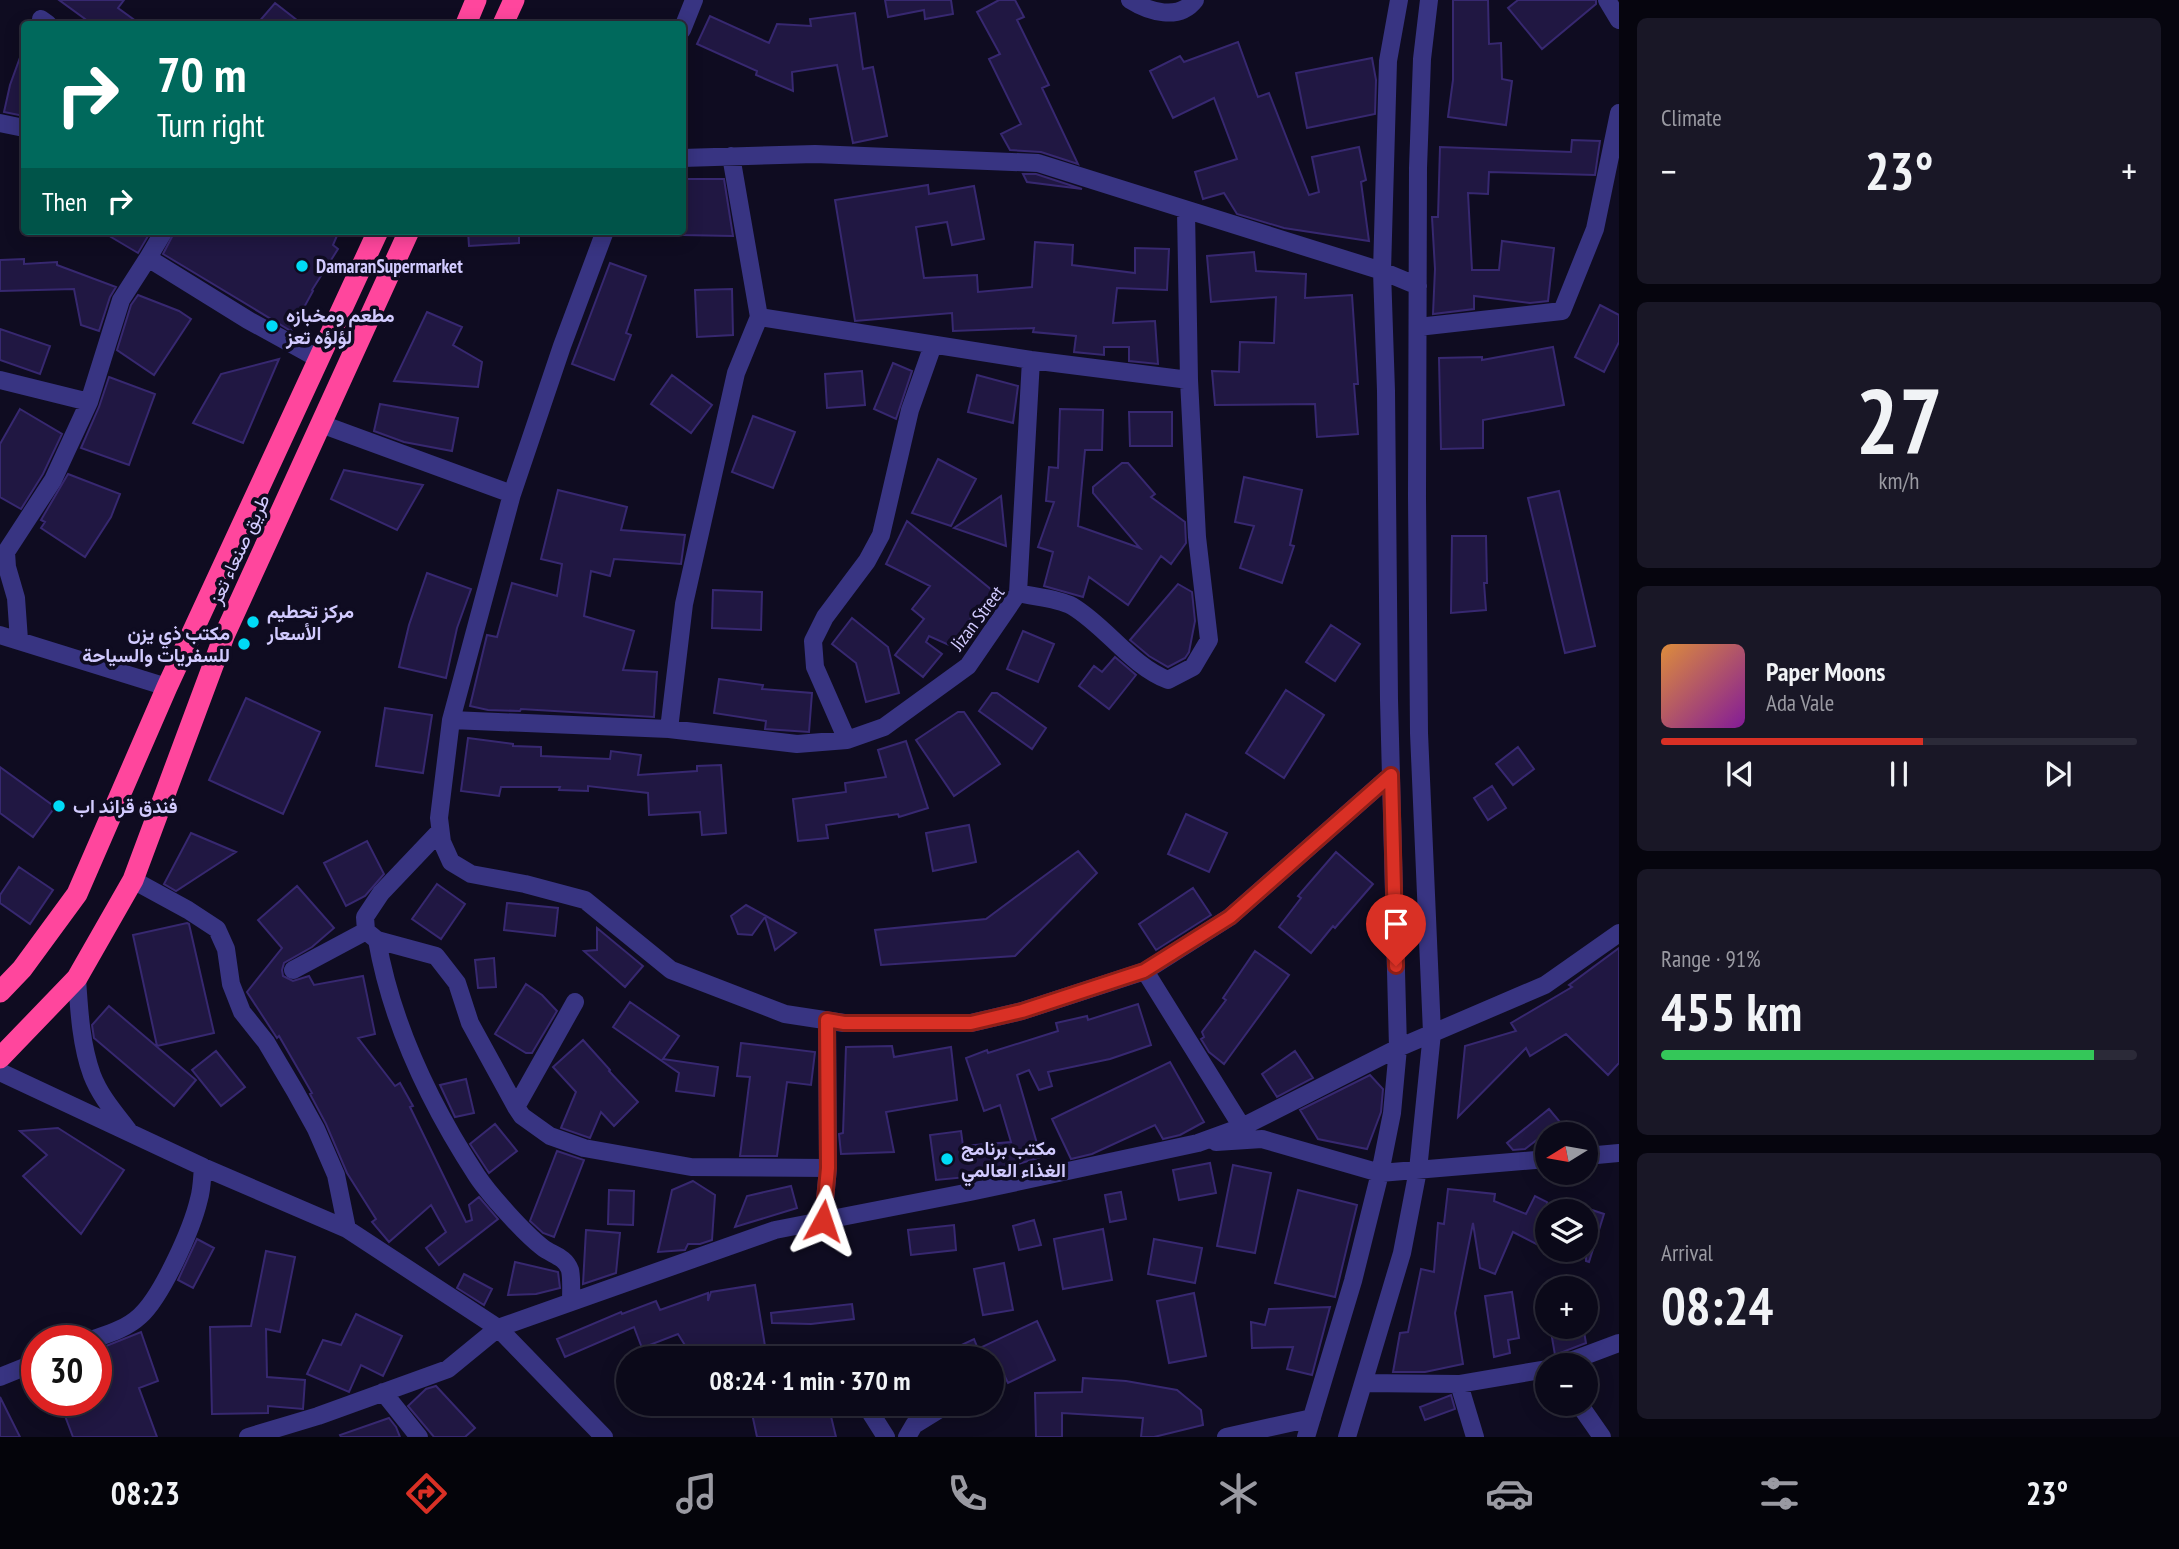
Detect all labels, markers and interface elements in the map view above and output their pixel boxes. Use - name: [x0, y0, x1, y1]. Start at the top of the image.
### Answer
- text: 70 m: [157, 42, 246, 106]
- icon: right: [42, 49, 133, 140]
- text: Climate: [1661, 103, 1722, 132]
- text: Turn right: [157, 104, 265, 146]
- text: 23°: [1865, 137, 1933, 204]
- text: −: [1661, 146, 1677, 195]
- text: +: [2121, 146, 2137, 195]
- icon: right: [101, 182, 139, 220]
- text: Then: [42, 185, 87, 218]
- place label: DamaranSupermarket: [316, 254, 463, 278]
- marker: DamaranSupermarket: [294, 258, 310, 274]
- place label: مطعم ومخبازه لؤلؤه تعز: [285, 303, 395, 350]
- marker: مطعم ومخبازه لؤلؤه تعز: [264, 318, 280, 334]
- text: 27: [1856, 361, 1943, 479]
- text: km/h: [1879, 466, 1919, 495]
- street label: طريق صنعاء تعز: [203, 490, 275, 609]
- street label: Jizan Street: [944, 580, 1010, 656]
- place label: مركز تحطيم الأسعار: [266, 599, 354, 646]
- marker: مركز تحطيم الأسعار: [245, 614, 261, 630]
- place label: مكتب ذي يزن للسفريات والسياحة: [82, 621, 230, 668]
- marker: مكتب ذي يزن للسفريات والسياحة: [236, 636, 252, 652]
- text: Paper Moons: [1766, 655, 1885, 688]
- text: Ada Vale: [1766, 688, 1834, 717]
- icon: previous: [1721, 755, 1759, 793]
- icon: pause: [1880, 755, 1918, 793]
- icon: next: [2039, 755, 2077, 793]
- place label: فندق قراند اب: [73, 794, 178, 819]
- marker: فندق قراند اب: [51, 798, 67, 814]
- pin: [1366, 894, 1426, 966]
- icon: arrive: [1377, 905, 1415, 943]
- text: Range · 91%: [1661, 944, 1761, 973]
- text: 455 km: [1661, 978, 1802, 1045]
- north arrow: [1535, 1122, 1598, 1185]
- map controls: [1535, 1122, 1598, 1416]
- place label: مكتب برنامج الغذاء العالمي: [961, 1136, 1066, 1187]
- marker: مكتب برنامج الغذاء العالمي: [939, 1151, 955, 1167]
- position arrow: [786, 1184, 860, 1258]
- button: layers: [1535, 1199, 1598, 1262]
- text: Arrival: [1661, 1238, 1713, 1267]
- text: 08:24: [1661, 1272, 1773, 1339]
- button: +: [1535, 1276, 1598, 1339]
- speed limit sign: 30: [21, 1325, 112, 1416]
- button: −: [1535, 1353, 1598, 1416]
- text: 08:24 · 1 min · 370 m: [710, 1364, 910, 1397]
- icon: directions: [402, 1469, 451, 1518]
- icon: music: [672, 1469, 721, 1518]
- icon: phone: [943, 1469, 992, 1518]
- icon: climate: [1214, 1469, 1263, 1518]
- icon: car: [1485, 1469, 1534, 1518]
- icon: filters: [1755, 1469, 1804, 1518]
- text: 08:23: [111, 1472, 180, 1514]
- text: 23°: [2026, 1472, 2068, 1514]

